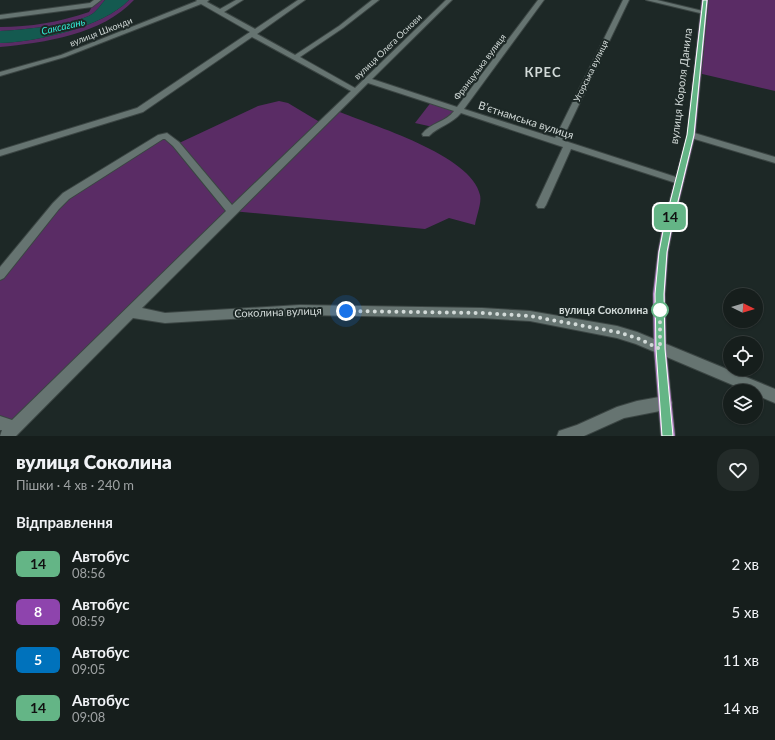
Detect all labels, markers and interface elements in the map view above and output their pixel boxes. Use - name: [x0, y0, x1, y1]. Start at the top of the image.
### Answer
- street label: вулиця Олега Основи: [352, 12, 424, 82]
- water label: Саксагань: [40, 15, 86, 37]
- street label: вулиця Шконди: [68, 15, 134, 49]
- street label: вулиця Короля Данила: [667, 27, 694, 145]
- street label: Французька вулиця: [451, 31, 508, 102]
- street label: Угорська вулиця: [571, 38, 610, 104]
- district label: КРЕС: [525, 64, 561, 80]
- street label: Вʼєтнамська вулиця: [477, 98, 576, 141]
- line badge: 14: [652, 204, 688, 230]
- text: 14: [662, 208, 678, 225]
- north arrow: [723, 288, 763, 328]
- map controls: [723, 288, 763, 424]
- your location: [336, 301, 356, 321]
- marker: вулиця Соколина: [651, 301, 669, 319]
- street label: Соколина вулиця: [234, 303, 322, 320]
- place label: вулиця Соколина: [559, 303, 648, 316]
- button: locate: [723, 336, 763, 376]
- button: layers: [723, 384, 763, 424]
- button: heart: [717, 449, 759, 491]
- text: вулиця Соколина: [16, 450, 172, 473]
- text: Пішки · 4 хв · 240 m: [16, 477, 134, 493]
- text: Відправлення: [16, 513, 113, 531]
- text: Автобус: [72, 547, 129, 565]
- text: 14: [30, 555, 46, 572]
- text: 2 хв: [732, 555, 759, 573]
- text: 08:56: [72, 565, 105, 581]
- text: Автобус: [72, 595, 129, 613]
- text: 8: [34, 603, 42, 620]
- text: 5 хв: [732, 603, 759, 621]
- text: 08:59: [72, 613, 105, 629]
- text: Автобус: [72, 643, 129, 661]
- text: 5: [34, 651, 42, 668]
- text: 11 хв: [723, 651, 759, 669]
- text: 09:05: [72, 661, 105, 677]
- text: Автобус: [72, 691, 129, 709]
- text: 14: [30, 699, 46, 716]
- text: 14 хв: [723, 699, 759, 717]
- text: 09:08: [72, 709, 105, 725]

